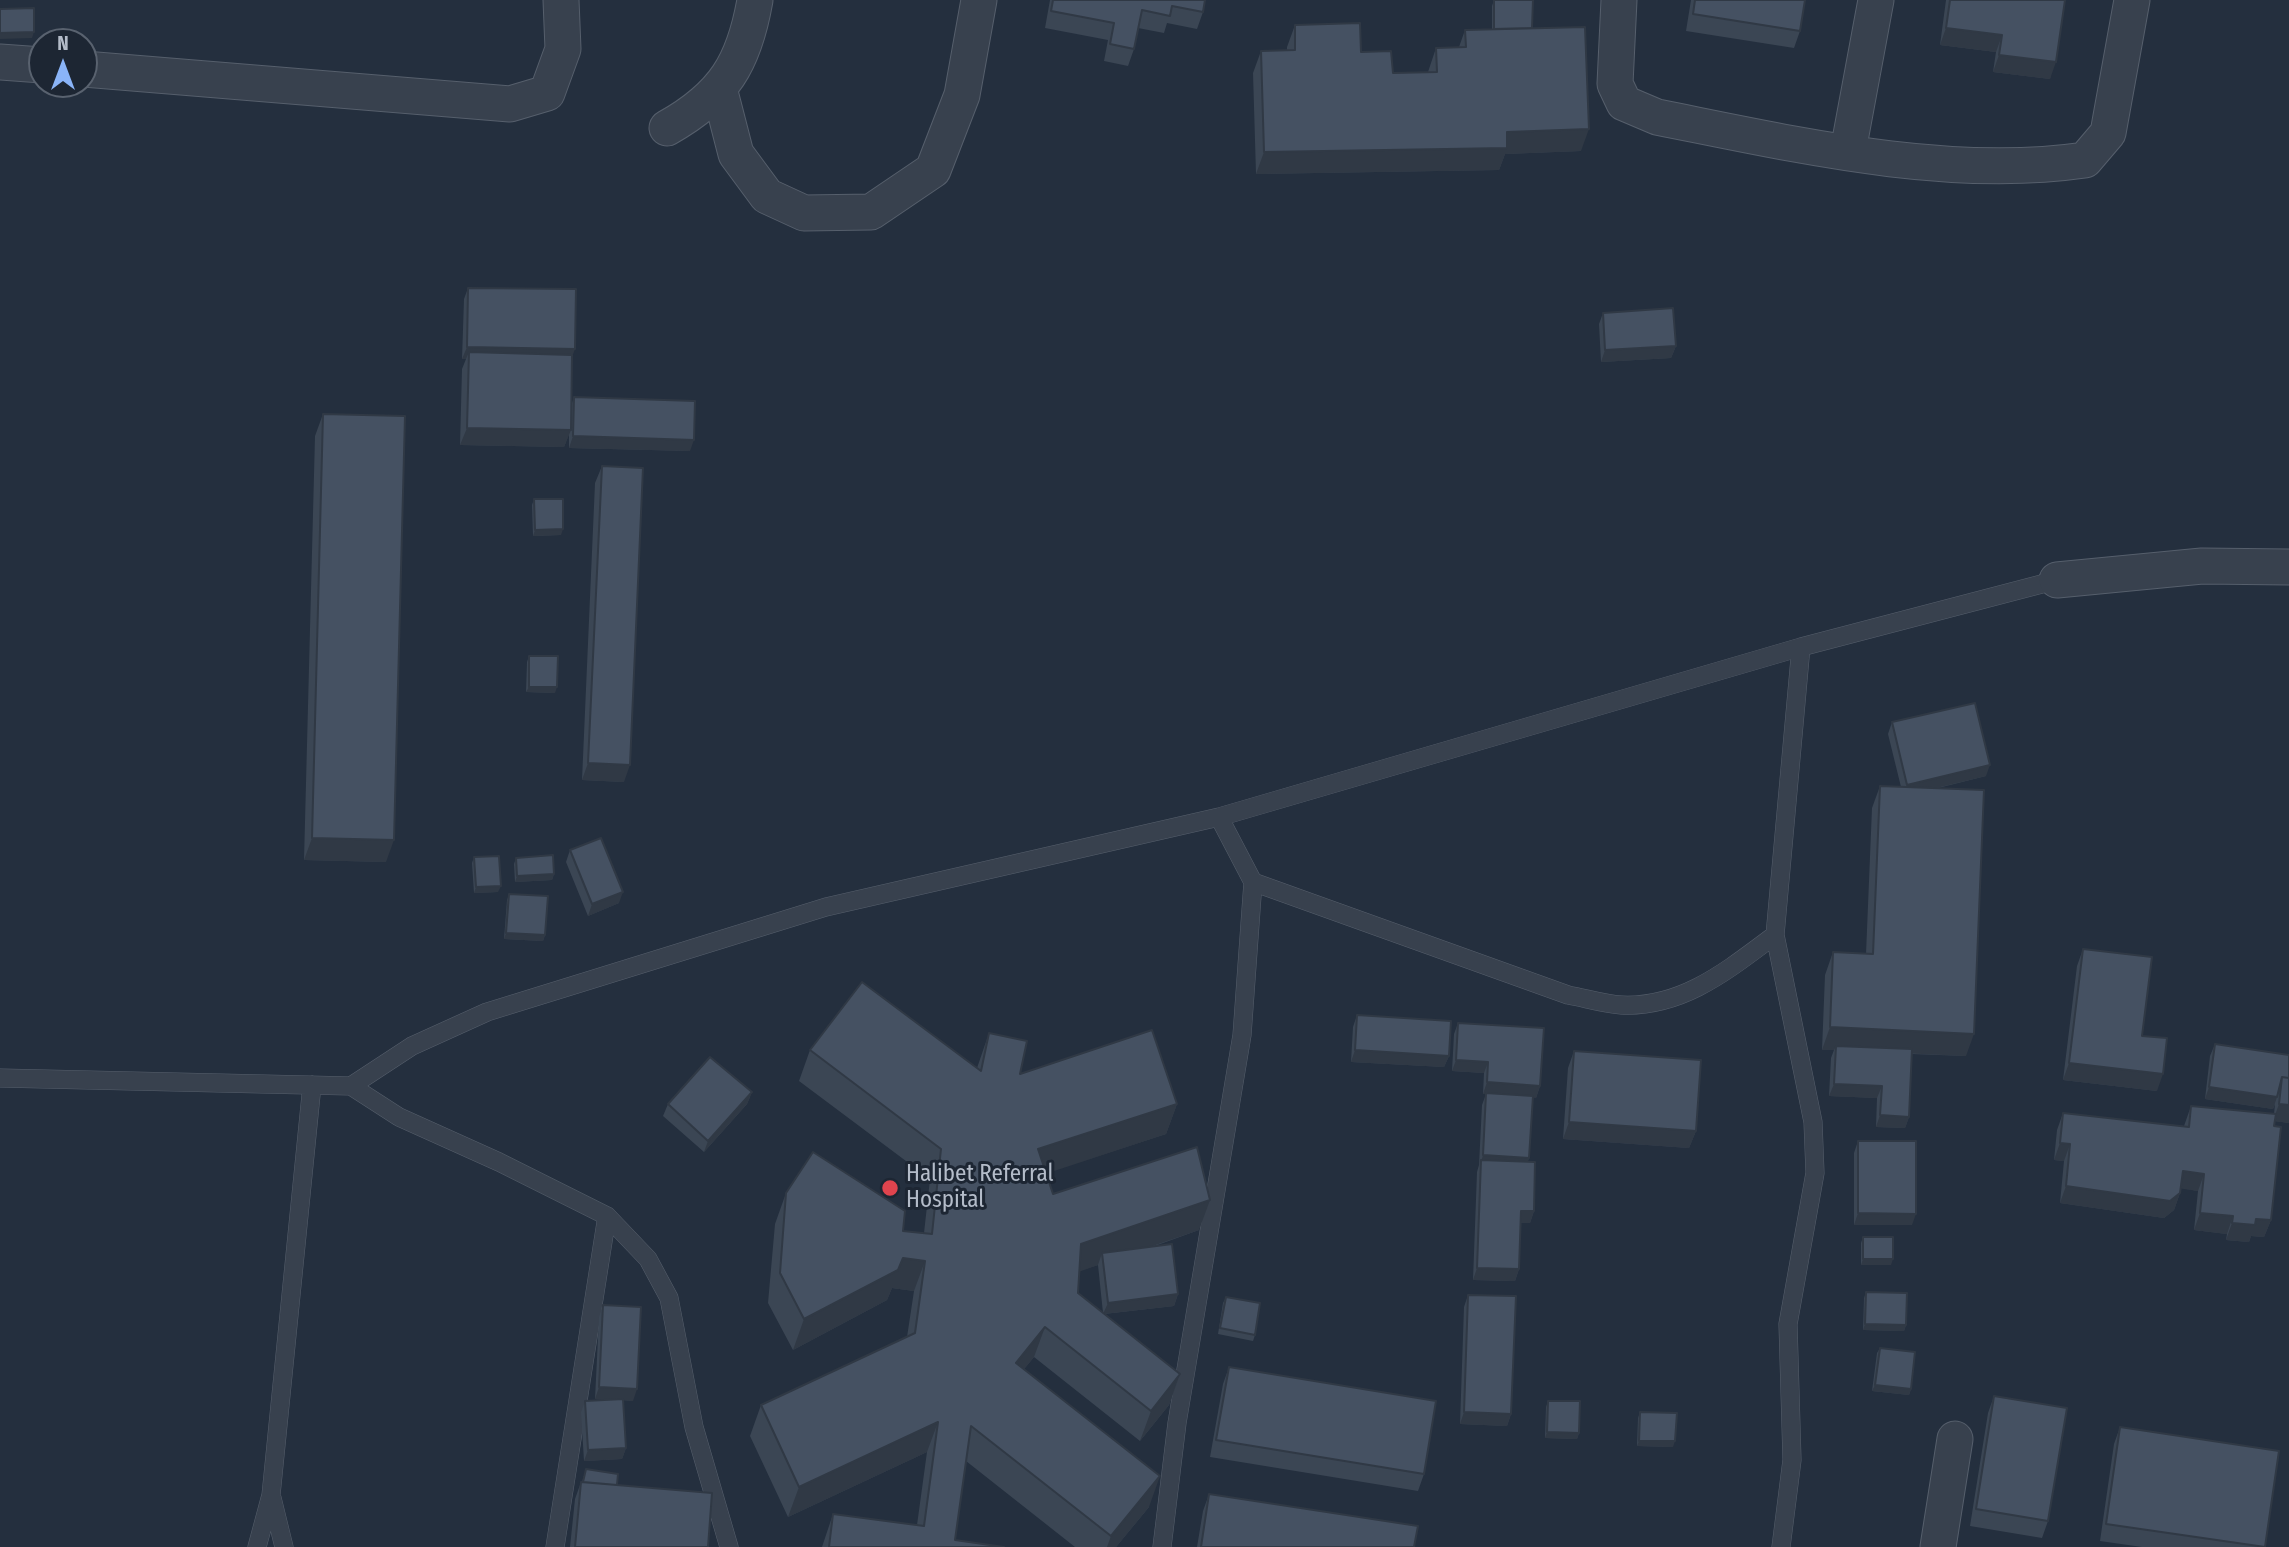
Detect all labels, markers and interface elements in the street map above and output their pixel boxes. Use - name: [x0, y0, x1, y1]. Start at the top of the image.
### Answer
- north arrow: [28, 28, 98, 98]
- text: N: [57, 32, 69, 55]
- place label: Halibet Referral Hospital: [906, 1161, 1054, 1215]
- marker: Halibet Referral Hospital: [880, 1178, 900, 1198]

